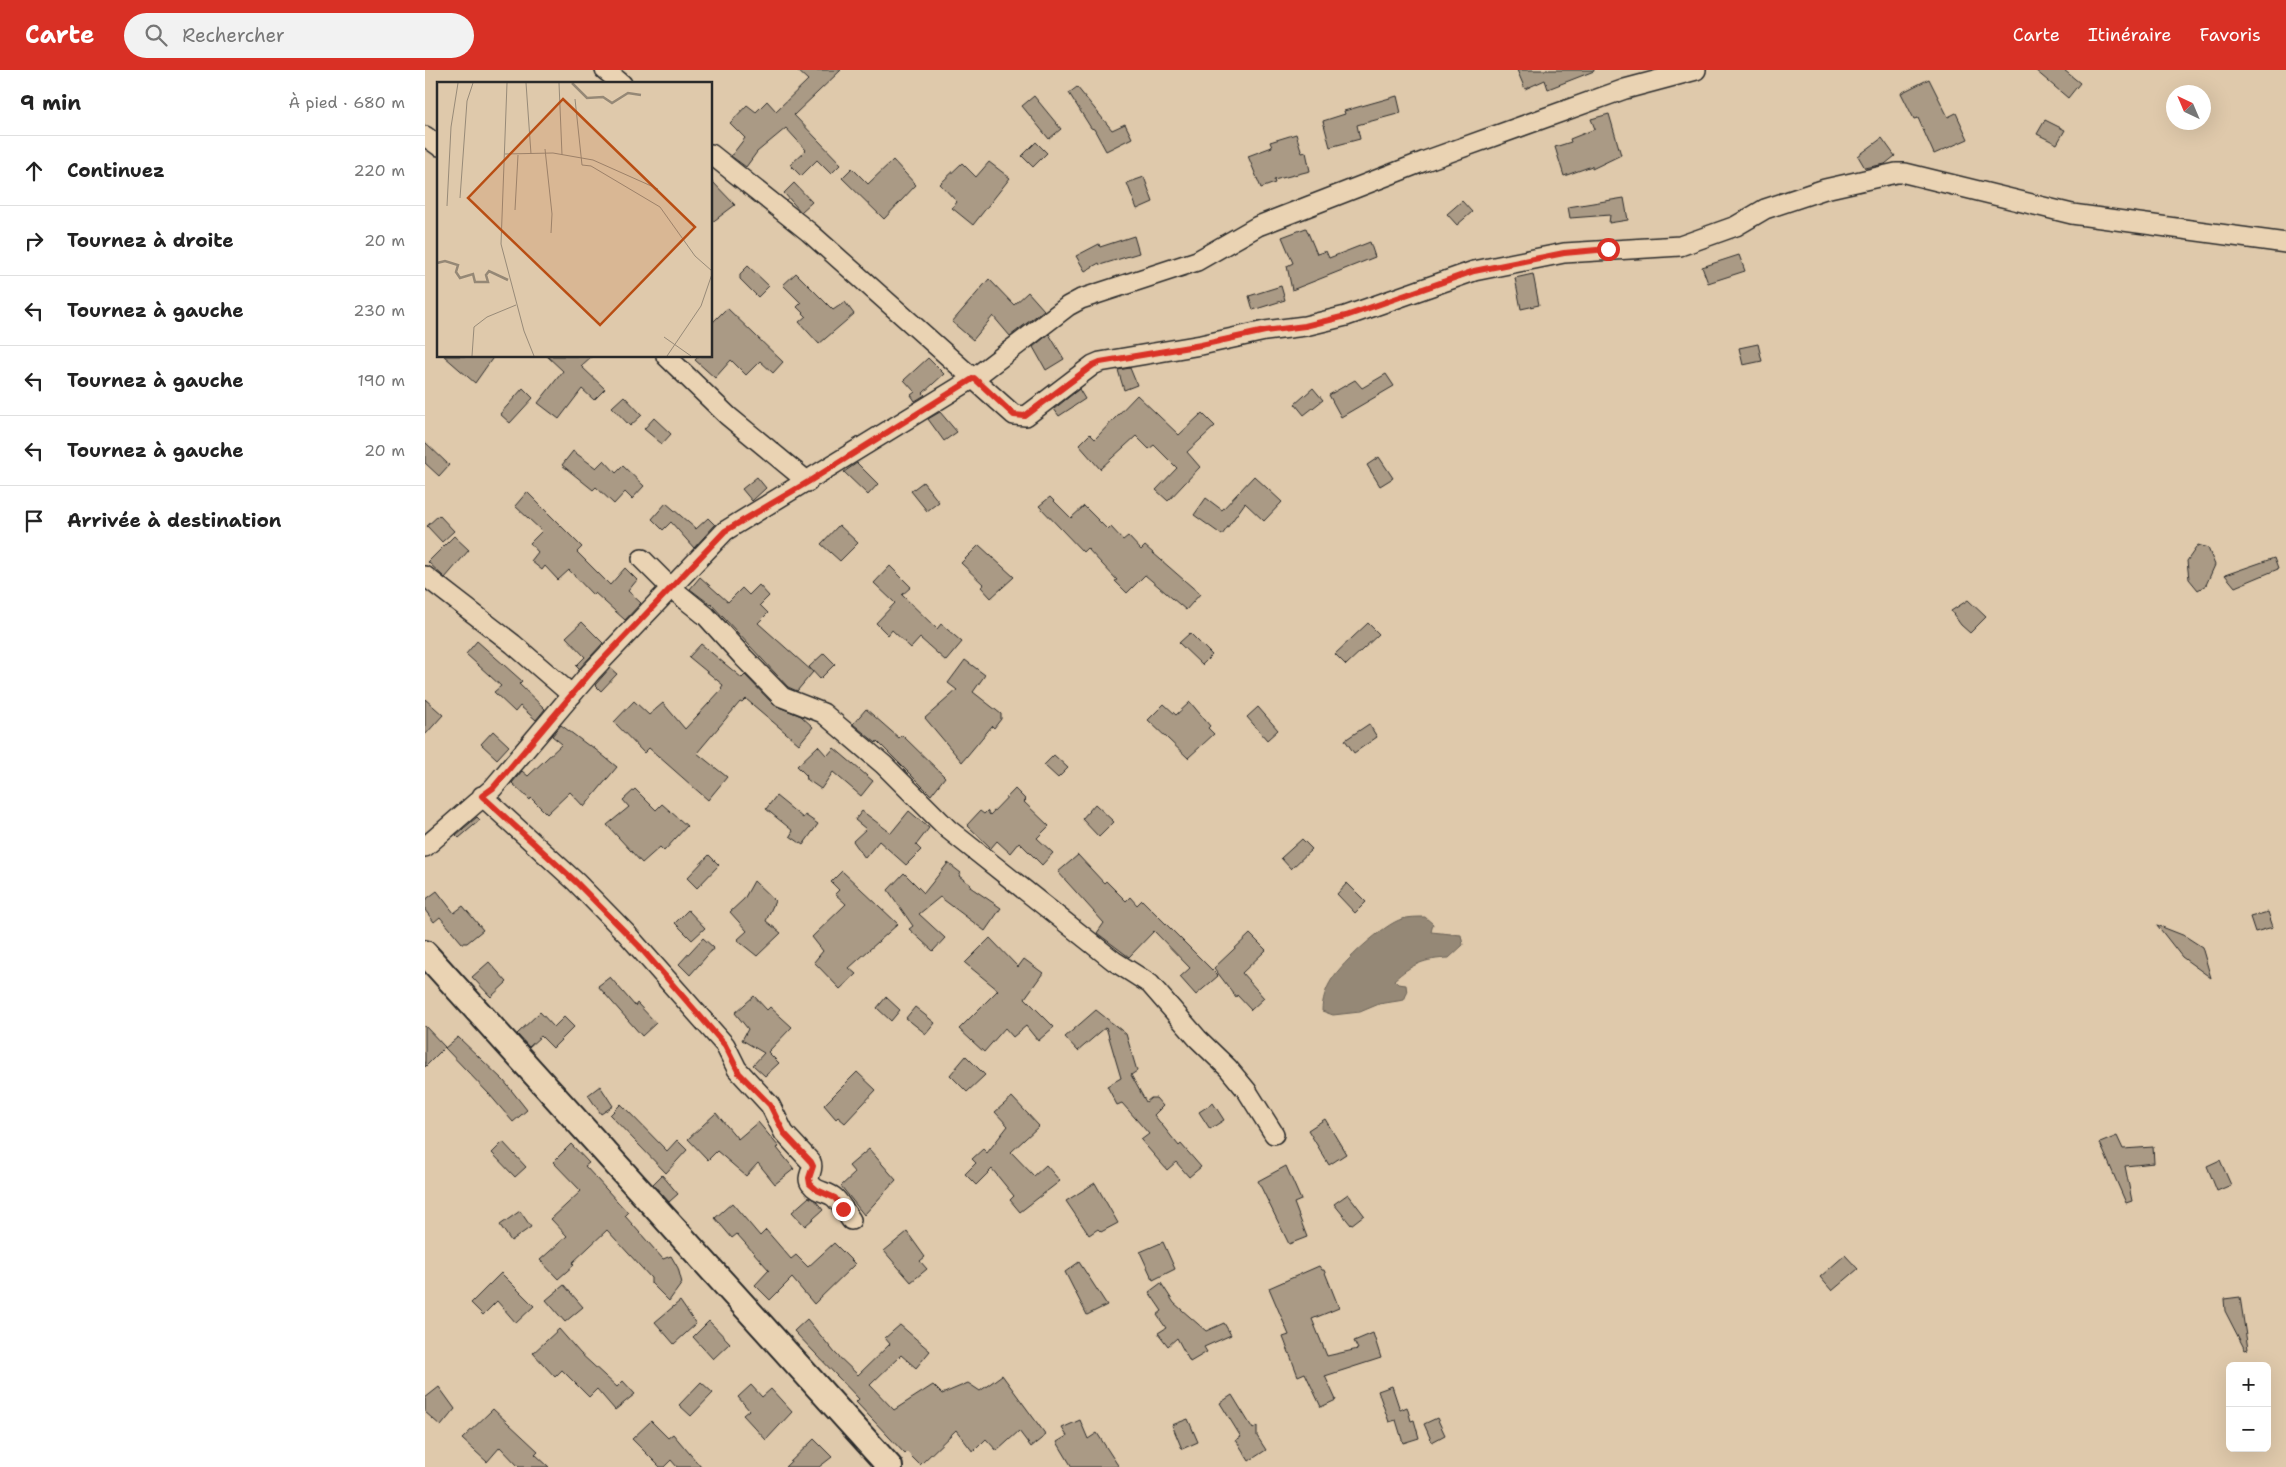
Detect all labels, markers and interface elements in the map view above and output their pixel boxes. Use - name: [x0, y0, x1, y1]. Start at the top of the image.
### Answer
- search box: [124, 13, 474, 58]
- text: Carte: [25, 19, 94, 51]
- icon: search: [142, 21, 170, 49]
- text: Rechercher: [182, 23, 285, 48]
- text: Carte: [2013, 23, 2060, 47]
- text: Itinéraire: [2088, 23, 2172, 47]
- text: Favoris: [2200, 23, 2261, 47]
- inset map: [437, 82, 713, 358]
- north arrow: [2166, 85, 2211, 130]
- text: 9 min: [20, 89, 81, 117]
- text: À pied · 680 m: [288, 92, 405, 113]
- icon: ahead: [20, 157, 48, 185]
- text: Continuez: [67, 158, 165, 183]
- text: 220 m: [353, 160, 405, 181]
- icon: right: [20, 227, 48, 255]
- text: Tournez à droite: [67, 228, 234, 253]
- text: 20 m: [364, 230, 405, 251]
- route start: [1597, 238, 1620, 261]
- icon: left: [20, 297, 48, 325]
- text: Tournez à gauche: [67, 298, 244, 323]
- text: 230 m: [353, 300, 405, 321]
- icon: left: [20, 367, 48, 395]
- text: Tournez à gauche: [67, 368, 244, 393]
- text: 190 m: [358, 370, 405, 391]
- icon: left: [20, 437, 48, 465]
- text: Tournez à gauche: [67, 438, 244, 463]
- text: 20 m: [364, 440, 405, 461]
- icon: arrive: [20, 507, 48, 535]
- text: Arrivée à destination: [67, 508, 281, 533]
- route end: [832, 1198, 855, 1221]
- map controls: [2226, 1362, 2271, 1452]
- button: +: [2226, 1362, 2271, 1407]
- button: −: [2226, 1407, 2271, 1452]

